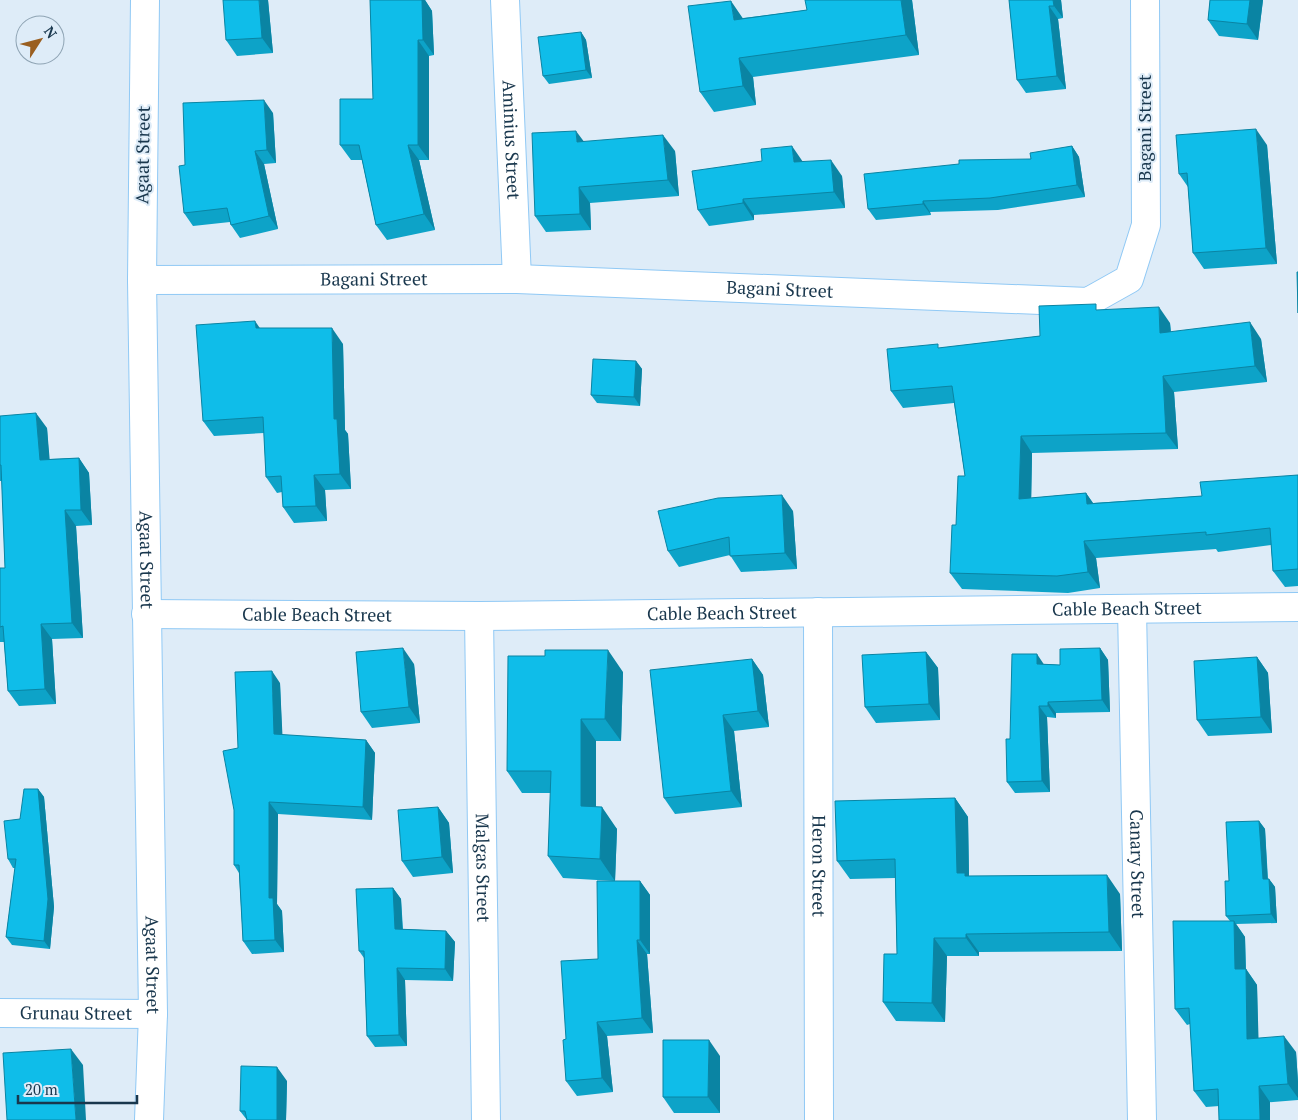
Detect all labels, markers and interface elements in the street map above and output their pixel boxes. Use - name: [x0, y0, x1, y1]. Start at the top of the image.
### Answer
- north arrow: [15, 15, 65, 65]
- text: N: [40, 22, 62, 42]
- street label: Bagani Street: [1132, 74, 1156, 182]
- street label: Aminius Street: [497, 79, 527, 201]
- street label: Agaat Street: [129, 105, 155, 204]
- street label: Bagani Street: [320, 266, 428, 291]
- street label: Bagani Street: [726, 274, 834, 303]
- street label: Agaat Street: [134, 511, 160, 610]
- street label: Cable Beach Street: [1052, 595, 1202, 621]
- street label: Cable Beach Street: [647, 600, 797, 625]
- street label: Cable Beach Street: [242, 602, 392, 626]
- street label: Canary Street: [1125, 809, 1151, 919]
- street label: Malgas Street: [471, 813, 496, 923]
- street label: Heron Street: [807, 815, 832, 917]
- street label: Agaat Street: [141, 915, 166, 1015]
- street label: Grunau Street: [20, 1000, 133, 1025]
- scale bar: [18, 1072, 136, 1104]
- text: 20 m: [25, 1079, 58, 1099]

